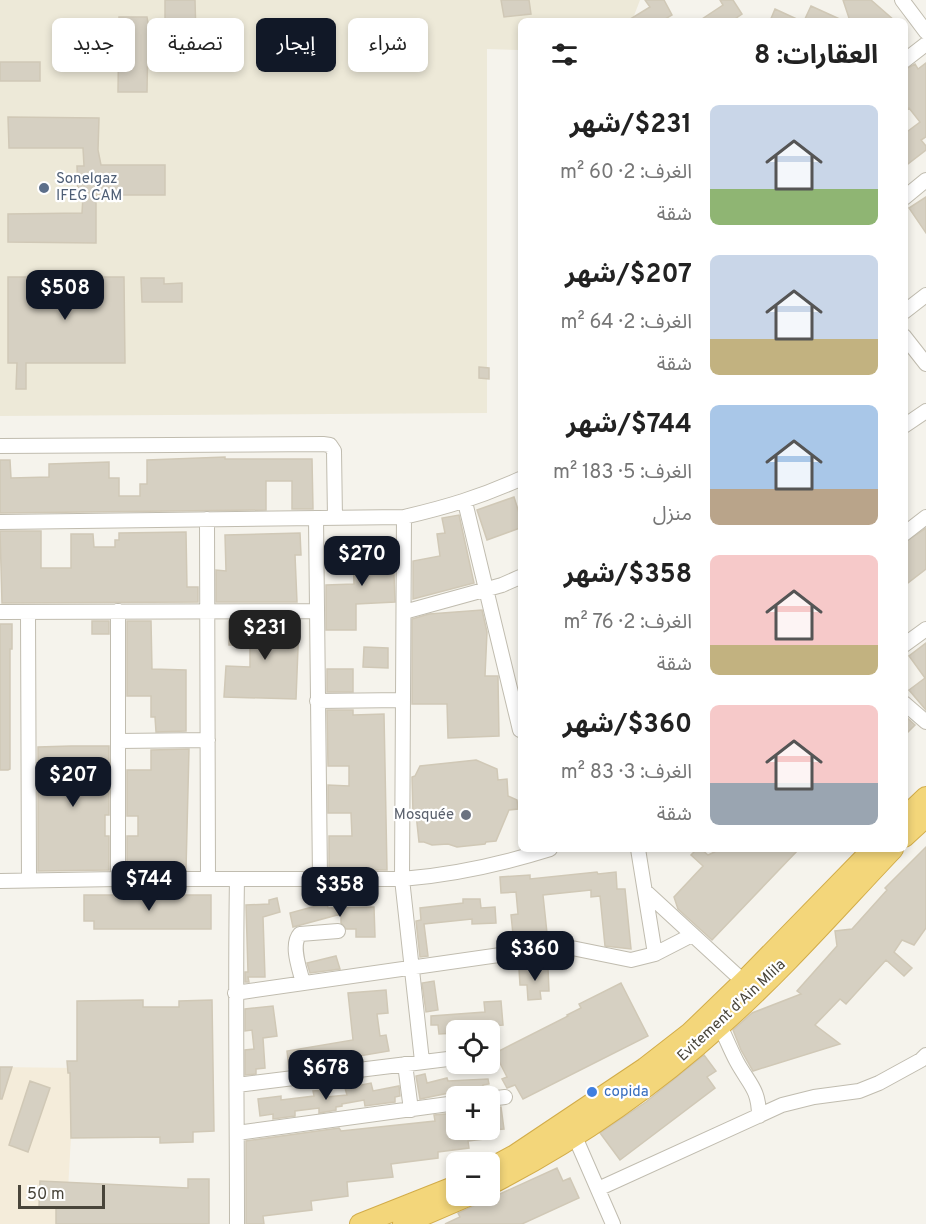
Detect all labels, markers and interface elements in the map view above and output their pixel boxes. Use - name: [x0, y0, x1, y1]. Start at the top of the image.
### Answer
- chip: جديد: [52, 18, 135, 72]
- chip: تصفية: [147, 18, 244, 72]
- chip: إيجار: [256, 18, 336, 72]
- chip: شراء: [348, 18, 428, 72]
- icon: filters: [548, 38, 581, 71]
- text: العقارات: 8: [754, 40, 878, 73]
- text: $231/شهر: [570, 109, 692, 142]
- icon: home: [758, 129, 830, 201]
- text: الغرف: 2 · 60 m²: [560, 160, 692, 186]
- place label: Sonelgaz IFEG CAM: [56, 170, 122, 206]
- marker: Sonelgaz IFEG CAM: [37, 181, 51, 195]
- text: شقة: [657, 202, 692, 228]
- text: $207/شهر: [565, 259, 692, 292]
- pin: $508: [29, 270, 101, 321]
- text: $508: [40, 276, 90, 302]
- icon: home: [758, 279, 830, 351]
- text: الغرف: 2 · 64 m²: [561, 310, 692, 336]
- text: شقة: [657, 352, 692, 378]
- text: $744/شهر: [566, 409, 692, 442]
- icon: home: [758, 429, 830, 501]
- text: الغرف: 5 · 183 m²: [553, 460, 692, 486]
- text: منزل: [653, 502, 692, 528]
- pin: $270: [326, 536, 398, 587]
- text: $270: [338, 542, 386, 568]
- text: $358/شهر: [564, 559, 692, 592]
- icon: home: [758, 579, 830, 651]
- pin: $231: [229, 610, 301, 661]
- text: الغرف: 2 · 76 m²: [564, 610, 692, 636]
- text: $231: [243, 616, 287, 642]
- text: شقة: [657, 652, 692, 678]
- text: $360/شهر: [563, 709, 692, 742]
- icon: home: [758, 729, 830, 801]
- pin: $207: [37, 757, 109, 808]
- text: الغرف: 3 · 83 m²: [561, 760, 692, 786]
- text: $207: [49, 763, 97, 789]
- text: شقة: [657, 802, 692, 828]
- place label: Mosquée: [394, 806, 454, 825]
- marker: Mosquée: [459, 808, 473, 822]
- pin: $744: [113, 861, 185, 912]
- text: $744: [126, 867, 172, 893]
- pin: $358: [304, 867, 376, 918]
- text: $358: [316, 873, 364, 899]
- pin: $360: [499, 931, 571, 982]
- text: $360: [510, 937, 560, 963]
- street label: Evitement d'Ain Mlila: [674, 956, 790, 1066]
- map controls: [446, 1020, 500, 1206]
- button: locate: [446, 1020, 500, 1074]
- pin: $678: [290, 1050, 362, 1101]
- text: $678: [302, 1056, 350, 1082]
- place label: copida: [604, 1083, 649, 1102]
- marker: copida: [585, 1085, 599, 1099]
- button: +: [446, 1086, 500, 1140]
- button: −: [446, 1152, 500, 1206]
- scale bar: [18, 1182, 105, 1210]
- text: 50 m: [27, 1185, 65, 1205]

